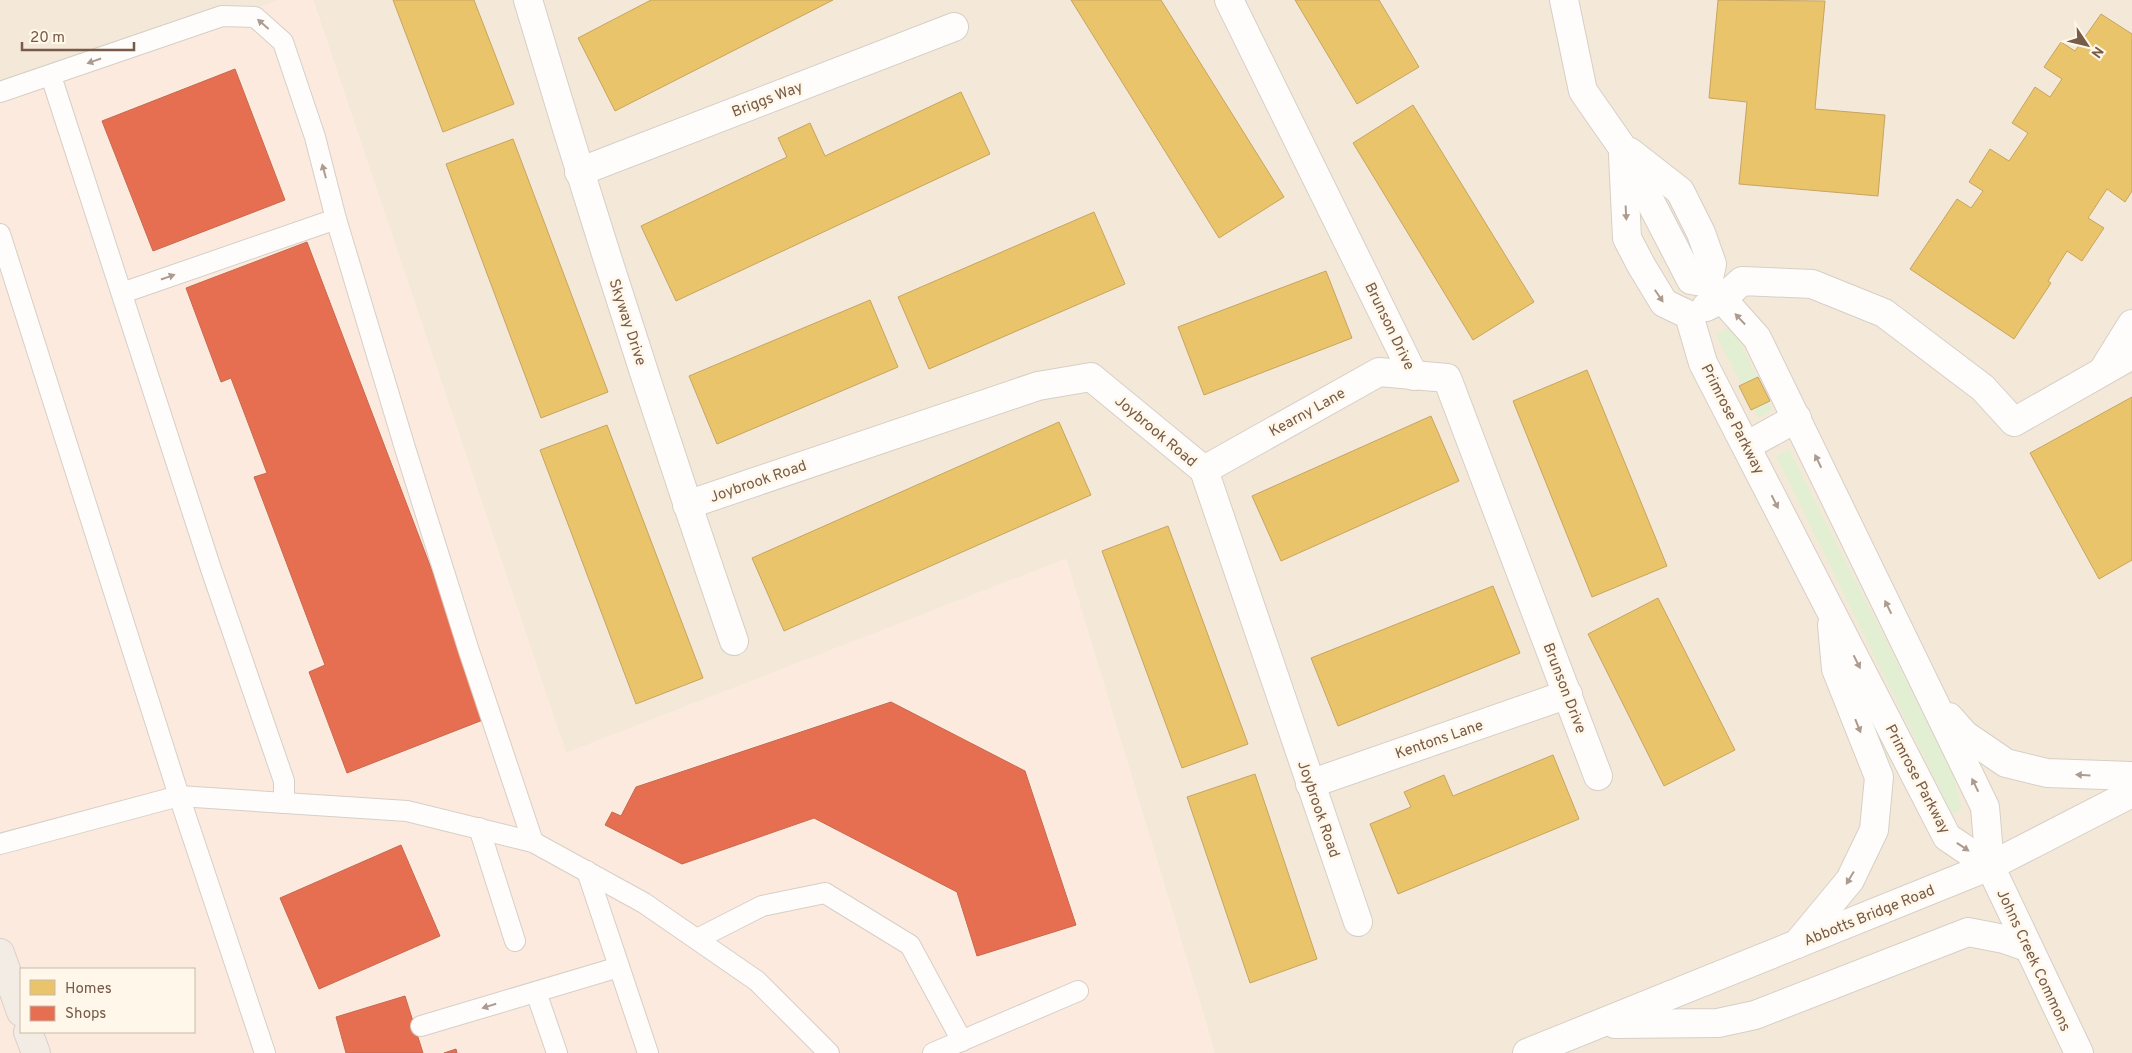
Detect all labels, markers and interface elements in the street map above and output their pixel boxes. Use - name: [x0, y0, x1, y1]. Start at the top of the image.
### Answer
- one-way arrow: [258, 18, 270, 30]
- scale bar: [22, 20, 135, 52]
- north arrow: [2062, 20, 2112, 70]
- text: 20 m: [30, 29, 65, 48]
- text: N: [2087, 43, 2106, 61]
- one-way arrow: [86, 57, 101, 65]
- street label: Briggs Way: [729, 78, 806, 123]
- one-way arrow: [319, 164, 327, 179]
- one-way arrow: [1622, 205, 1630, 221]
- one-way arrow: [161, 273, 176, 280]
- street label: Skyway Drive: [604, 277, 650, 368]
- street label: Brunson Drive: [1359, 280, 1418, 374]
- one-way arrow: [1654, 289, 1664, 303]
- one-way arrow: [1734, 314, 1746, 326]
- street label: Primrose Parkway: [1696, 361, 1768, 478]
- street label: Kearny Lane: [1266, 385, 1349, 442]
- street label: Joybrook Road: [1110, 392, 1200, 472]
- one-way arrow: [1813, 454, 1821, 468]
- street label: Joybrook Road: [707, 457, 810, 508]
- one-way arrow: [1771, 495, 1779, 509]
- one-way arrow: [1884, 600, 1893, 615]
- street label: Brunson Drive: [1538, 641, 1590, 736]
- one-way arrow: [1853, 655, 1861, 669]
- street label: Kentons Lane: [1393, 716, 1486, 764]
- one-way arrow: [1855, 718, 1863, 733]
- street label: Primrose Parkway: [1880, 722, 1954, 838]
- street label: Joybrook Road: [1292, 758, 1343, 861]
- one-way arrow: [2075, 770, 2091, 778]
- one-way arrow: [1970, 778, 1978, 792]
- one-way arrow: [1956, 842, 1969, 852]
- one-way arrow: [1845, 872, 1854, 885]
- street label: Abbotts Bridge Road: [1801, 881, 1938, 951]
- street label: Johns Creek Commons: [1991, 886, 2074, 1035]
- legend: [20, 968, 195, 1033]
- text: Homes: [65, 980, 112, 999]
- one-way arrow: [482, 1002, 497, 1010]
- text: Shops: [65, 1005, 106, 1024]

